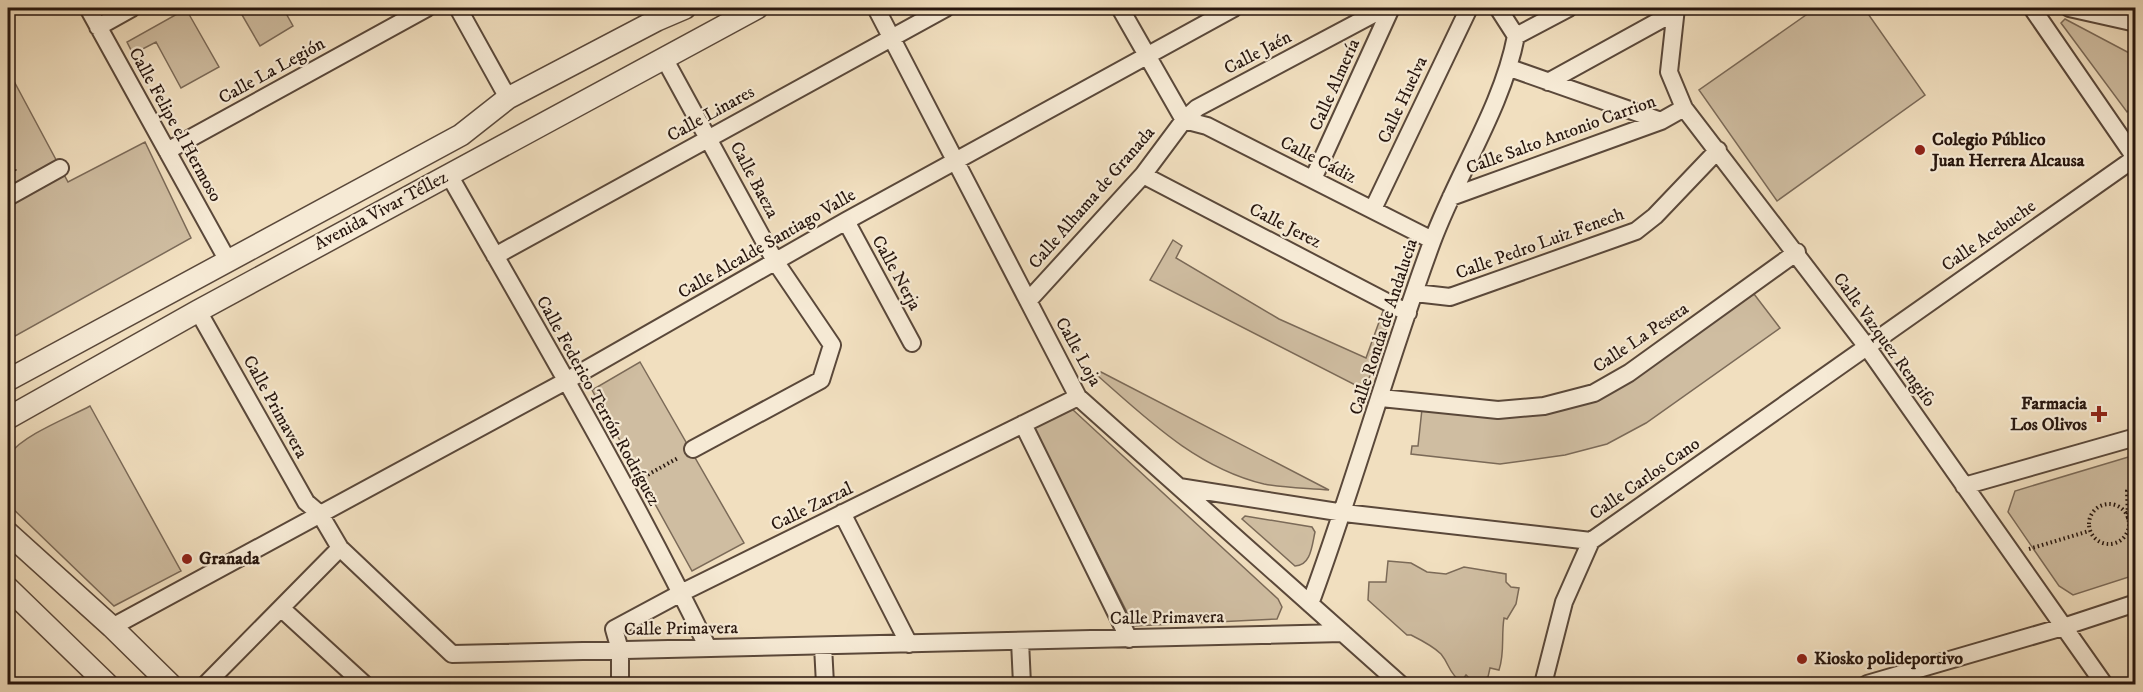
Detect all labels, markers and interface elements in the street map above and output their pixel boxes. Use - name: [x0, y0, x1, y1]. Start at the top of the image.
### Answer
- street label: Calle Jaén: [1221, 26, 1296, 80]
- street label: Calle La Legión: [215, 32, 330, 109]
- street label: Calle Almería: [1305, 35, 1365, 134]
- street label: Calle Felipe el Hermoso: [123, 44, 227, 206]
- street label: Calle Huelva: [1373, 53, 1433, 147]
- street label: Calle Linares: [663, 81, 759, 147]
- street label: Calle Salto Antonio Carrion: [1463, 90, 1659, 180]
- street label: Calle Alhama de Granada: [1024, 122, 1160, 274]
- place label: Colegio Público Juan Herrera Alcausa: [1930, 129, 2085, 172]
- street label: Calle Cádiz: [1276, 131, 1360, 189]
- street label: Calle Baeza: [725, 138, 784, 222]
- marker: Colegio Público Juan Herrera Alcausa: [1913, 143, 1927, 157]
- street label: Avenida Vivar Téllez: [310, 166, 452, 256]
- street label: Calle Alcalde Santiago Valle: [674, 184, 860, 304]
- street label: Calle Acebuche: [1938, 195, 2040, 277]
- street label: Calle Jerez: [1245, 199, 1325, 254]
- street label: Calle Pedro Luiz Fenech: [1453, 203, 1628, 285]
- street label: Calle Nerja: [866, 232, 926, 315]
- street label: Calle Ronda de Andalucia: [1345, 236, 1423, 418]
- street label: Calle Vazquez Rengifo: [1828, 269, 1940, 412]
- street label: Calle Federico Terrón Rodríguez: [531, 292, 665, 510]
- street label: Calle La Peseta: [1589, 298, 1693, 378]
- street label: Calle Loja: [1050, 314, 1106, 391]
- street label: Calle Primavera: [238, 352, 312, 463]
- place label: Farmacia Los Olivos: [2010, 393, 2087, 436]
- marker: Farmacia Los Olivos: [2092, 407, 2106, 421]
- street label: Calle Carlos Cano: [1586, 433, 1705, 525]
- street label: Calle Zarzal: [767, 477, 857, 536]
- place label: Granada: [199, 548, 260, 570]
- marker: Granada: [180, 552, 194, 566]
- street label: Calle Primavera: [1110, 606, 1225, 630]
- street label: Calle Primavera: [624, 617, 739, 641]
- place label: Kiosko polideportivo: [1814, 648, 1963, 670]
- marker: Kiosko polideportivo: [1795, 652, 1809, 666]

